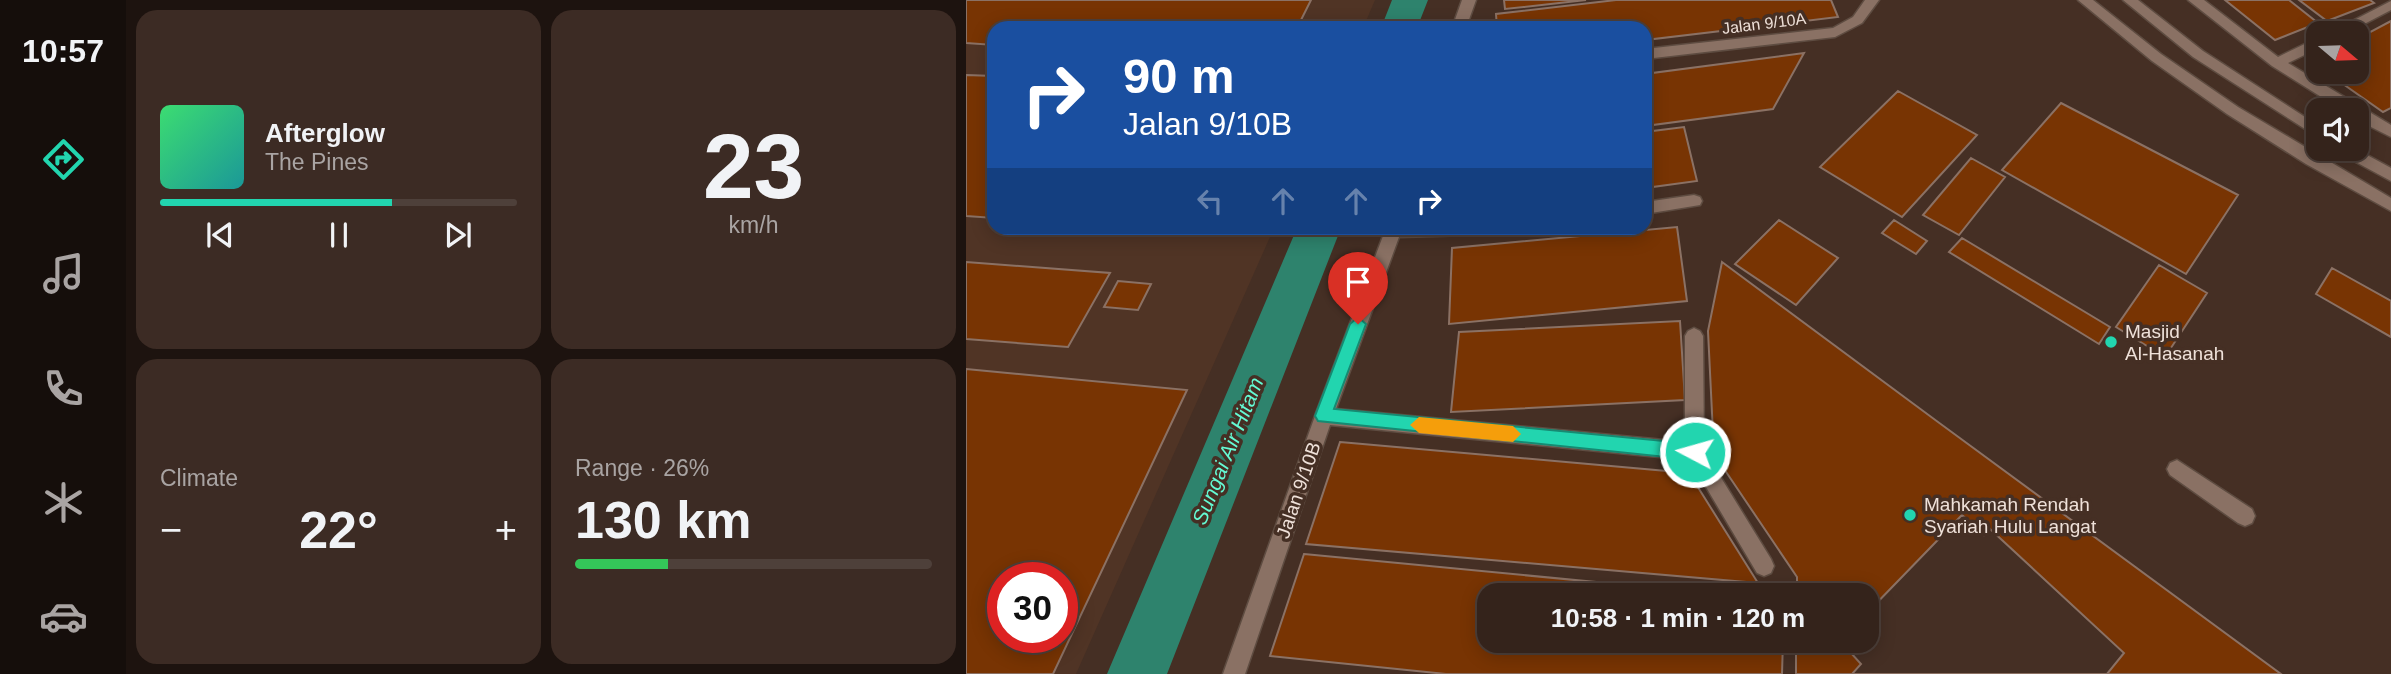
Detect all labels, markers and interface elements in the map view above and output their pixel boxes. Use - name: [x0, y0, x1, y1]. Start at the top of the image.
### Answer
- street label: Jalan 9/10A: [1721, 10, 1807, 37]
- north arrow: [2306, 21, 2370, 84]
- map controls: [2306, 21, 2369, 161]
- text: 10:57: [22, 33, 104, 69]
- icon: right: [1008, 49, 1099, 140]
- text: 90 m: [1123, 49, 1235, 103]
- button: sound: [2306, 98, 2369, 161]
- text: Jalan 9/10B: [1123, 106, 1292, 142]
- text: 23: [703, 116, 804, 217]
- text: Afterglow: [265, 118, 385, 148]
- icon: directions: [39, 135, 88, 184]
- text: The Pines: [265, 149, 369, 175]
- icon: left: [1191, 182, 1229, 220]
- icon: ahead: [1264, 182, 1302, 220]
- icon: ahead: [1337, 182, 1375, 220]
- icon: right: [1410, 182, 1448, 220]
- text: km/h: [729, 212, 778, 238]
- icon: previous: [201, 216, 239, 254]
- icon: pause: [320, 216, 358, 254]
- icon: next: [439, 216, 477, 254]
- icon: music: [39, 249, 88, 298]
- pin: [1328, 252, 1388, 324]
- icon: arrive: [1339, 263, 1377, 301]
- place label: Masjid Al-Hasanah: [2125, 321, 2224, 364]
- marker: Masjid Al-Hasanah: [2103, 334, 2119, 350]
- icon: phone: [39, 364, 88, 413]
- water label: Sungai Air Hitam: [1188, 374, 1268, 528]
- position arrow: [1658, 415, 1732, 489]
- street label: Jalan 9/10B: [1272, 439, 1325, 541]
- text: Range · 26%: [575, 455, 709, 481]
- text: Climate: [160, 465, 238, 491]
- icon: climate: [39, 478, 88, 527]
- text: 130 km: [575, 491, 751, 549]
- place label: Mahkamah Rendah Syariah Hulu Langat: [1924, 494, 2097, 537]
- text: 22°: [299, 501, 378, 559]
- marker: Mahkamah Rendah Syariah Hulu Langat: [1902, 507, 1918, 523]
- text: −: [160, 509, 182, 551]
- text: +: [495, 509, 517, 551]
- speed limit sign: 30: [987, 562, 1078, 653]
- icon: car: [39, 592, 88, 641]
- text: 10:58 · 1 min · 120 m: [1551, 603, 1805, 633]

